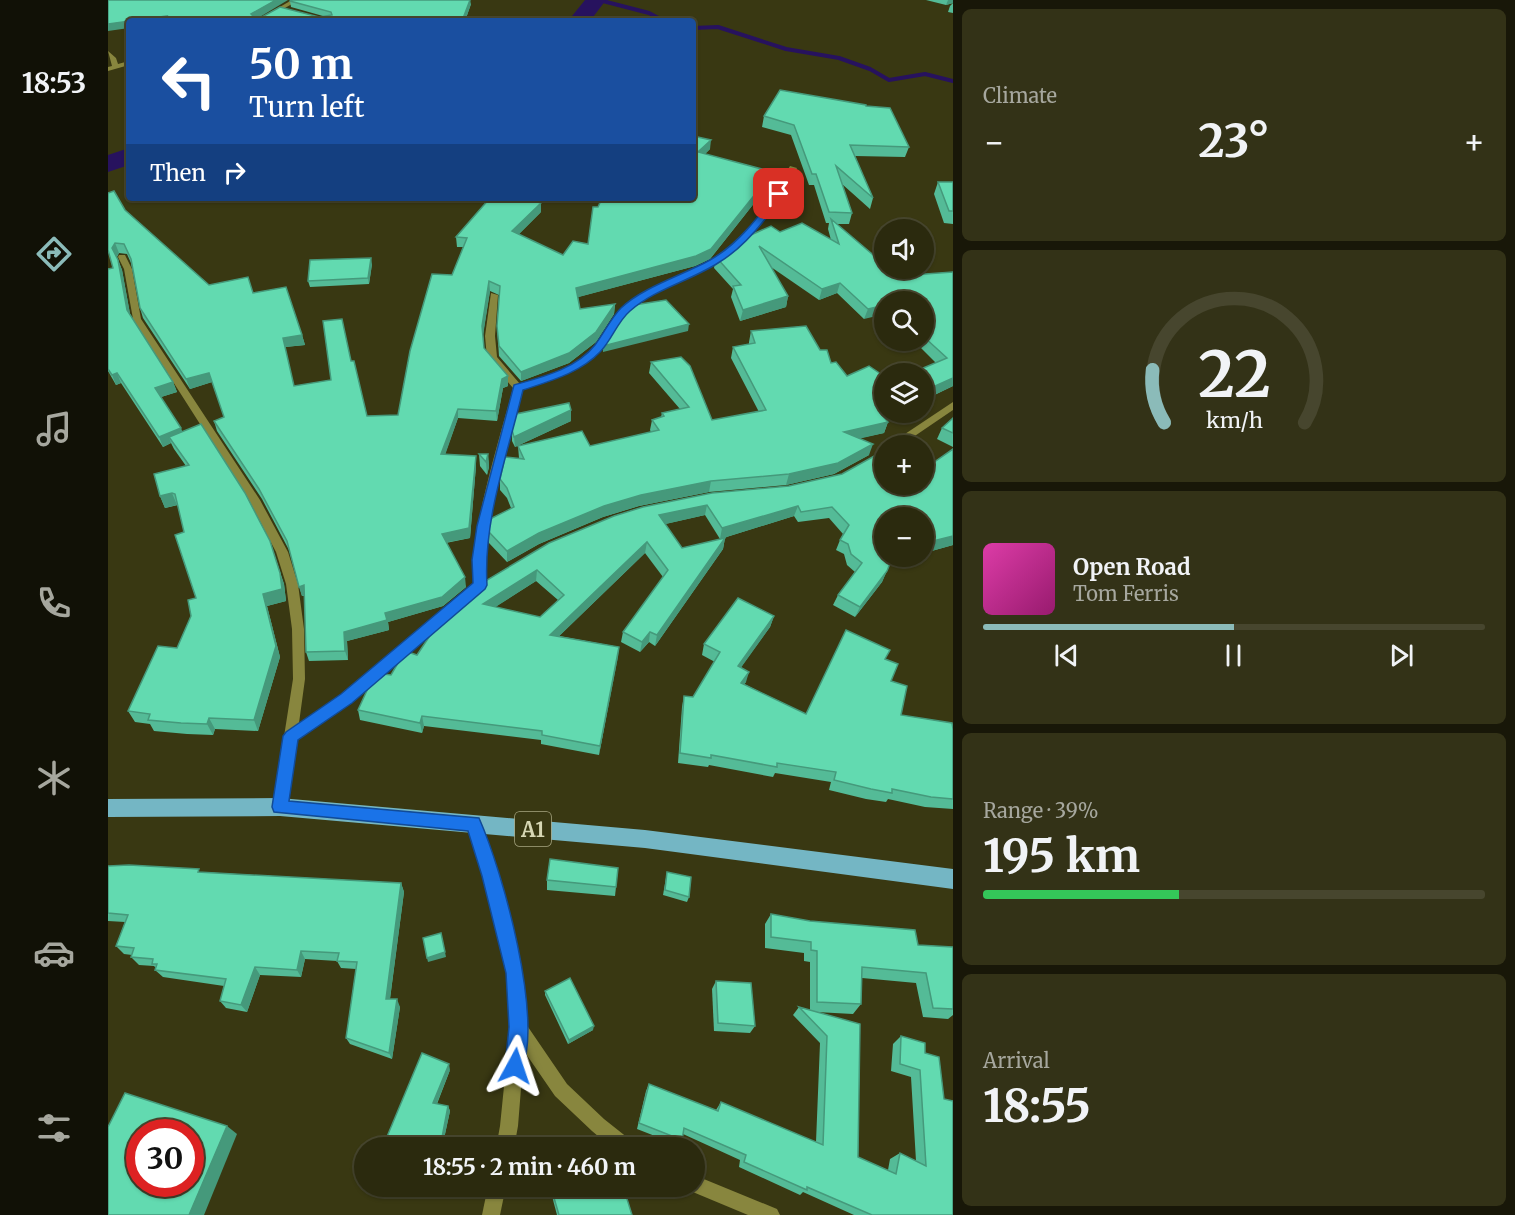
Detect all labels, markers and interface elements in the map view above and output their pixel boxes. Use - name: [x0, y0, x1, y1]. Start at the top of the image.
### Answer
- text: 50 m: [249, 38, 353, 90]
- icon: left: [150, 42, 228, 120]
- text: 18:53: [22, 66, 86, 100]
- text: Climate: [983, 83, 1057, 108]
- text: Turn left: [249, 90, 364, 124]
- text: 23°: [1198, 113, 1270, 169]
- text: −: [983, 122, 1005, 163]
- text: +: [1463, 122, 1485, 163]
- icon: right: [218, 156, 251, 189]
- text: Then: [150, 159, 206, 187]
- pin: [753, 168, 804, 219]
- icon: arrive: [762, 177, 795, 210]
- map controls: [874, 219, 934, 567]
- button: sound: [874, 219, 934, 279]
- icon: directions: [33, 233, 75, 275]
- button: search: [874, 291, 934, 351]
- text: 22: [1198, 336, 1270, 414]
- button: layers: [874, 363, 934, 423]
- icon: music: [33, 408, 75, 450]
- text: km/h: [1206, 408, 1262, 435]
- button: +: [874, 435, 934, 495]
- button: −: [874, 507, 934, 567]
- text: Open Road: [1073, 553, 1191, 581]
- text: Tom Ferris: [1073, 581, 1179, 606]
- icon: phone: [33, 582, 75, 624]
- icon: previous: [1050, 639, 1083, 672]
- icon: pause: [1217, 639, 1250, 672]
- icon: next: [1385, 639, 1418, 672]
- icon: climate: [33, 757, 75, 799]
- text: Range · 39%: [983, 798, 1098, 823]
- road number: A1: [515, 812, 551, 846]
- text: 195 km: [983, 828, 1140, 884]
- icon: car: [33, 932, 75, 974]
- position arrow: [483, 1034, 547, 1098]
- text: Arrival: [983, 1048, 1050, 1073]
- text: 18:55: [983, 1078, 1091, 1134]
- icon: filters: [33, 1107, 75, 1149]
- speed limit sign: 30: [126, 1119, 204, 1197]
- text: 18:55 · 2 min · 460 m: [423, 1153, 636, 1181]

